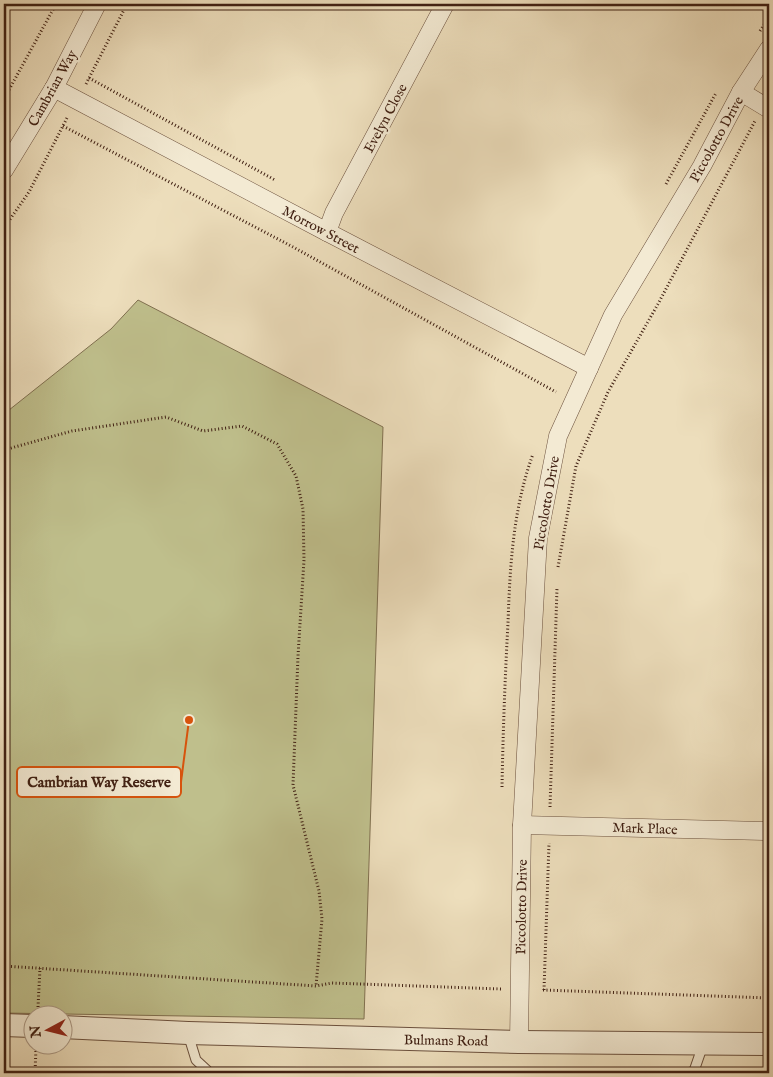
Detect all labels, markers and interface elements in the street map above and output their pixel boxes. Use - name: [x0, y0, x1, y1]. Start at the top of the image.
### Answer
- street label: Cambrian Way: [24, 47, 81, 130]
- street label: Evelyn Close: [360, 80, 412, 156]
- street label: Piccolotto Drive: [686, 93, 748, 186]
- street label: Morrow Street: [279, 202, 363, 258]
- street label: Piccolotto Drive: [530, 454, 564, 552]
- callout: Cambrian Way Reserve: [17, 767, 181, 797]
- text: Cambrian Way Reserve: [27, 773, 171, 792]
- street label: Mark Place: [612, 819, 678, 839]
- street label: Piccolotto Drive: [512, 859, 532, 955]
- north arrow: [22, 1004, 72, 1054]
- text: N: [26, 1024, 46, 1040]
- street label: Bulmans Road: [404, 1031, 489, 1051]

